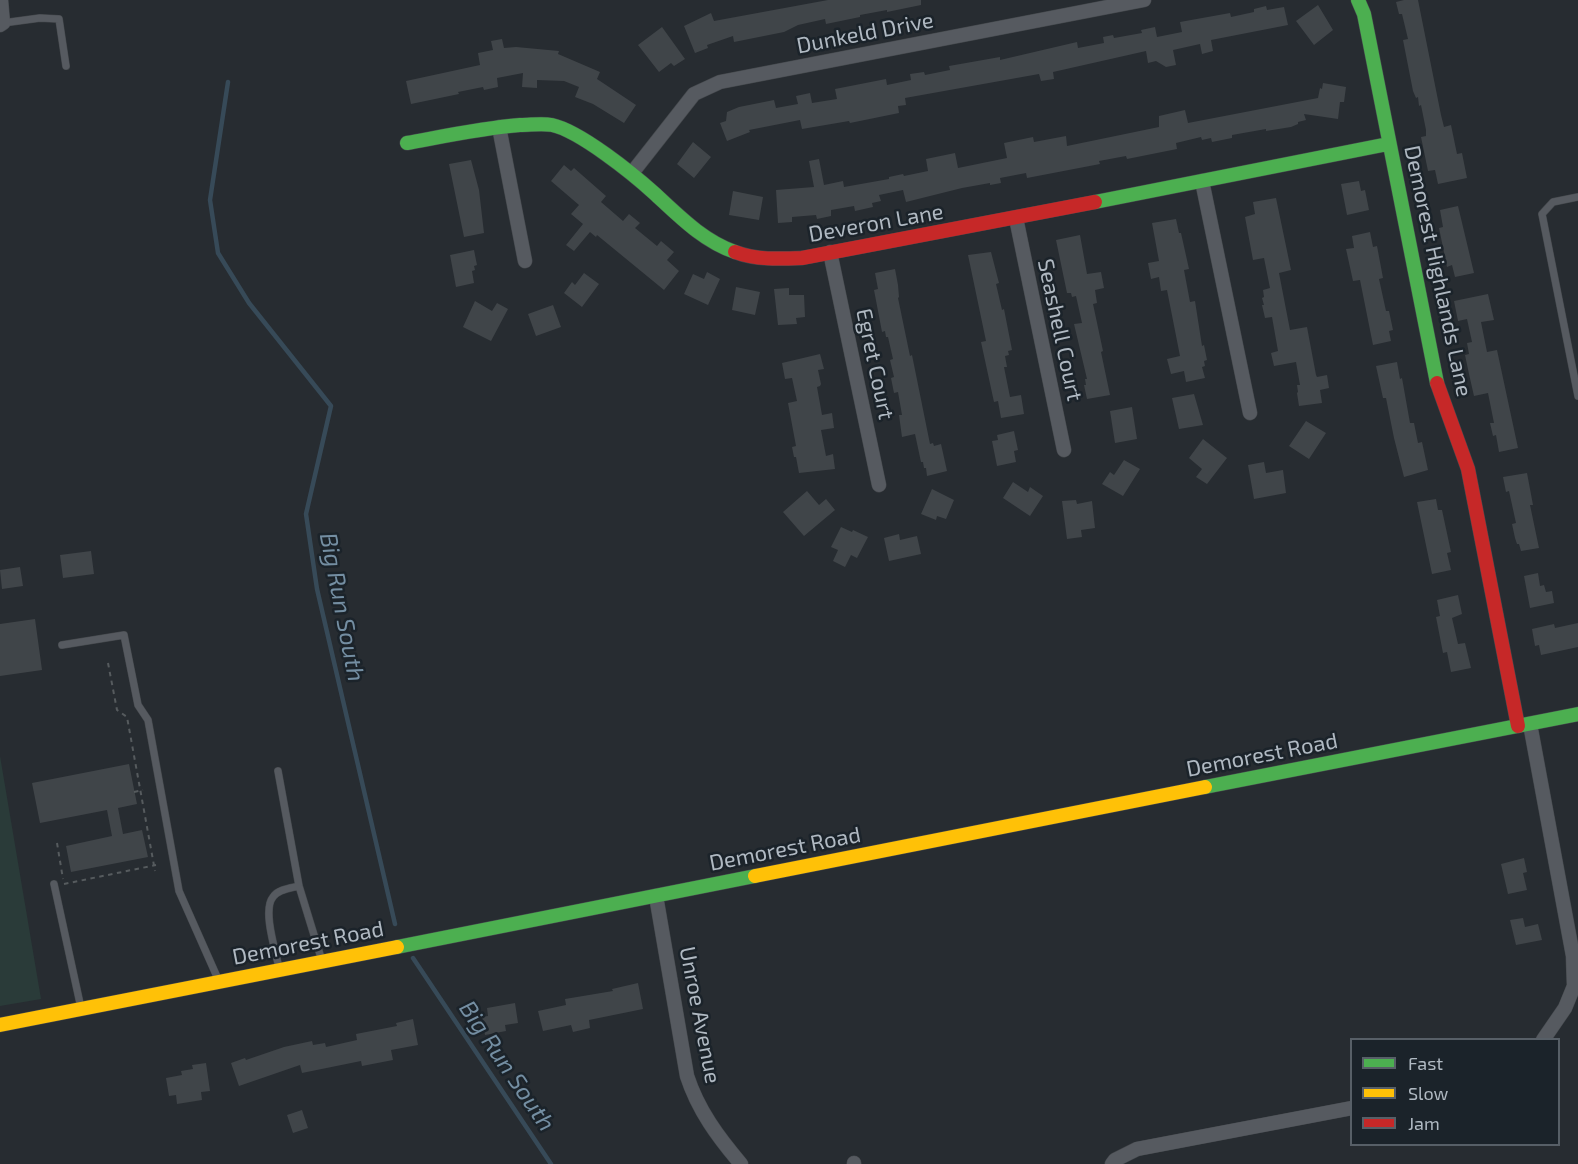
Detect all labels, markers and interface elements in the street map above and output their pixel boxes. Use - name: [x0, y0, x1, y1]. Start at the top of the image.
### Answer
- street label: Dunkeld Drive: [794, 7, 936, 59]
- street label: Demorest Highlands Lane: [1398, 143, 1478, 399]
- street label: Deveron Lane: [807, 198, 945, 248]
- street label: Seashell Court: [1032, 256, 1088, 404]
- street label: Egret Court: [850, 306, 900, 422]
- water label: Big Run South: [313, 530, 371, 684]
- street label: Demorest Road: [1184, 727, 1340, 783]
- street label: Demorest Road: [707, 821, 863, 877]
- street label: Demorest Road: [230, 915, 386, 971]
- street label: Unroe Avenue: [674, 944, 726, 1086]
- water label: Big Run South: [453, 995, 561, 1137]
- legend: [1350, 1038, 1560, 1146]
- text: Fast: [1408, 1052, 1443, 1074]
- text: Slow: [1408, 1082, 1448, 1104]
- text: Jam: [1408, 1112, 1440, 1134]

